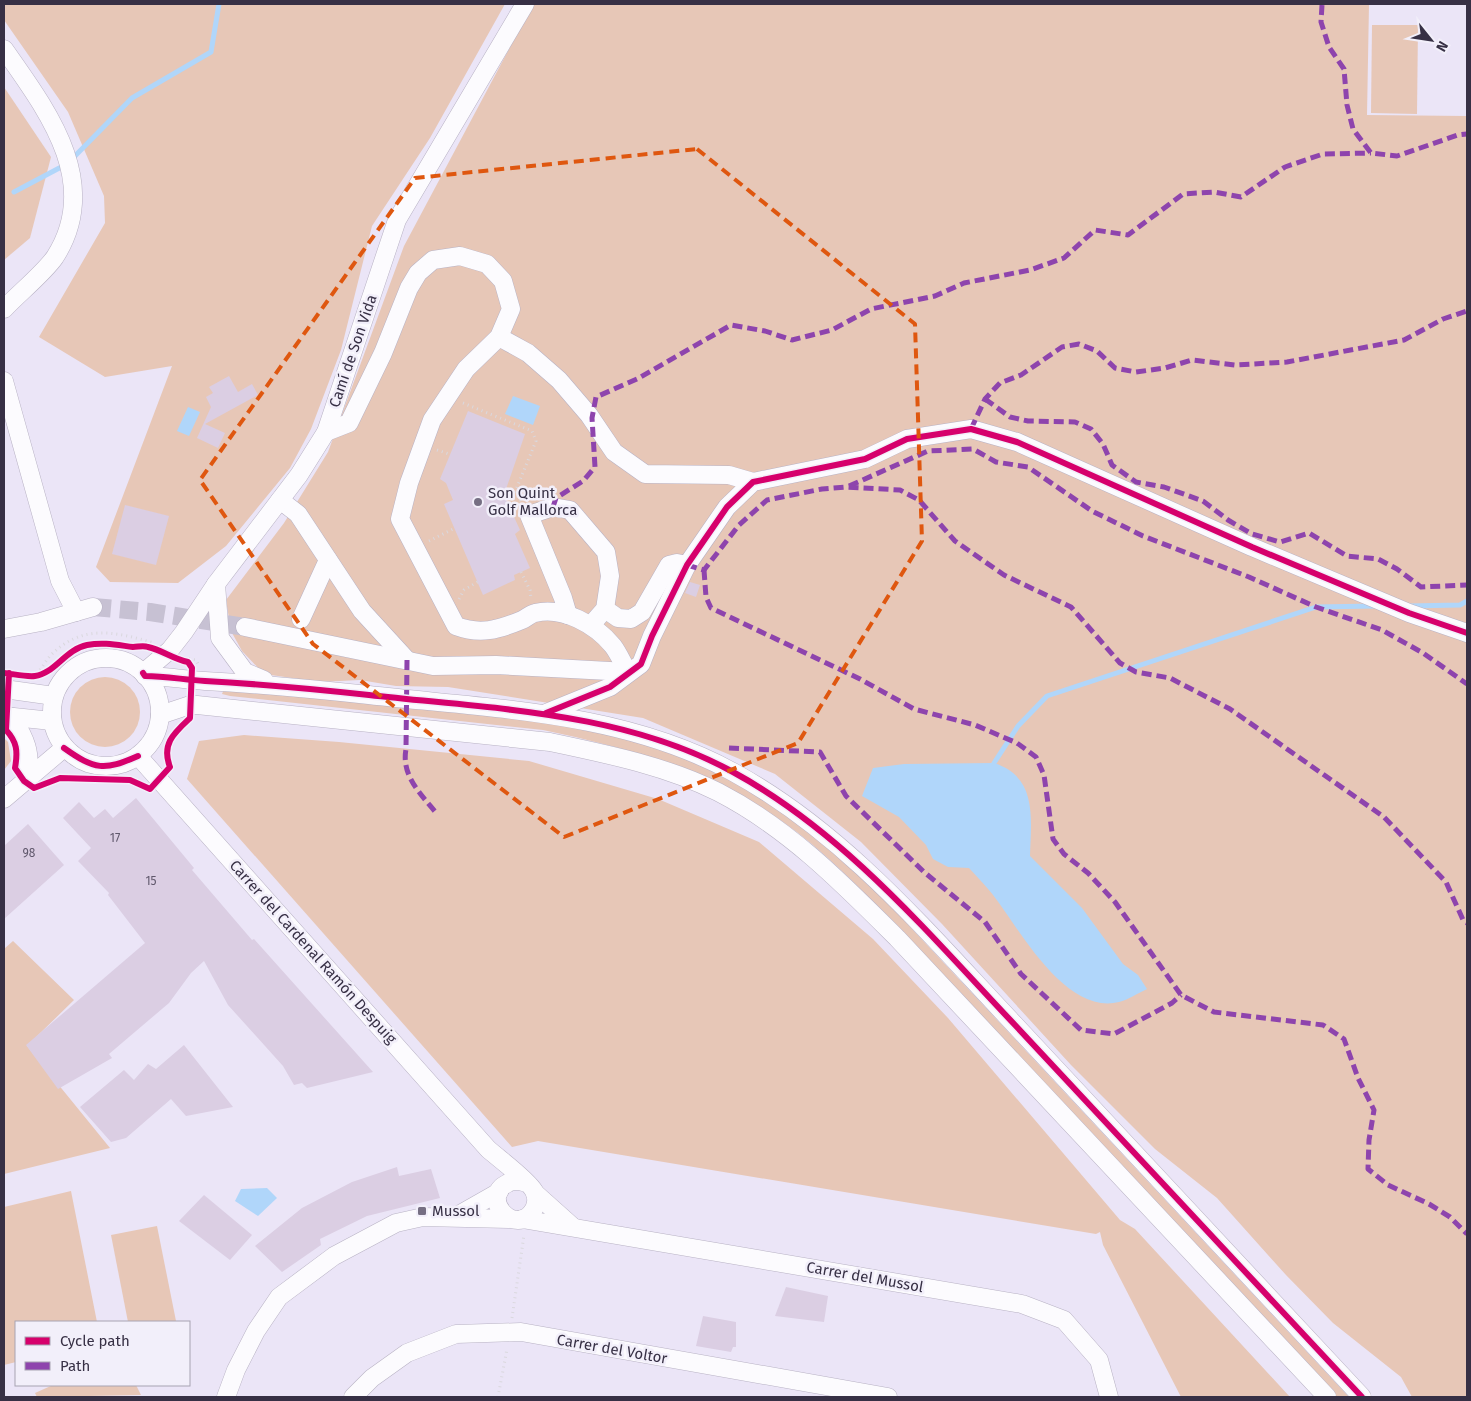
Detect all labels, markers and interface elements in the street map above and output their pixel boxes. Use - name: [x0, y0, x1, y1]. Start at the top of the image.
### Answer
- north arrow: [1406, 15, 1456, 65]
- text: N: [1432, 38, 1452, 55]
- street label: Camí de Son Vida: [325, 292, 381, 410]
- place label: Son Quint Golf Mallorca: [488, 484, 577, 519]
- marker: Son Quint Golf Mallorca: [472, 496, 484, 508]
- house number: 17: [110, 831, 120, 845]
- house number: 98: [23, 846, 36, 860]
- street label: Carrer del Cardenal Ramón Despuig: [226, 856, 400, 1048]
- house number: 15: [145, 874, 157, 888]
- place label: Mussol: [432, 1202, 480, 1220]
- marker: Mussol: [416, 1205, 428, 1217]
- street label: Carrer del Mussol: [805, 1258, 925, 1296]
- legend: [15, 1321, 190, 1386]
- street label: Carrer del Voltor: [555, 1330, 669, 1368]
- text: Cycle path: [60, 1332, 130, 1350]
- text: Path: [60, 1357, 90, 1375]

